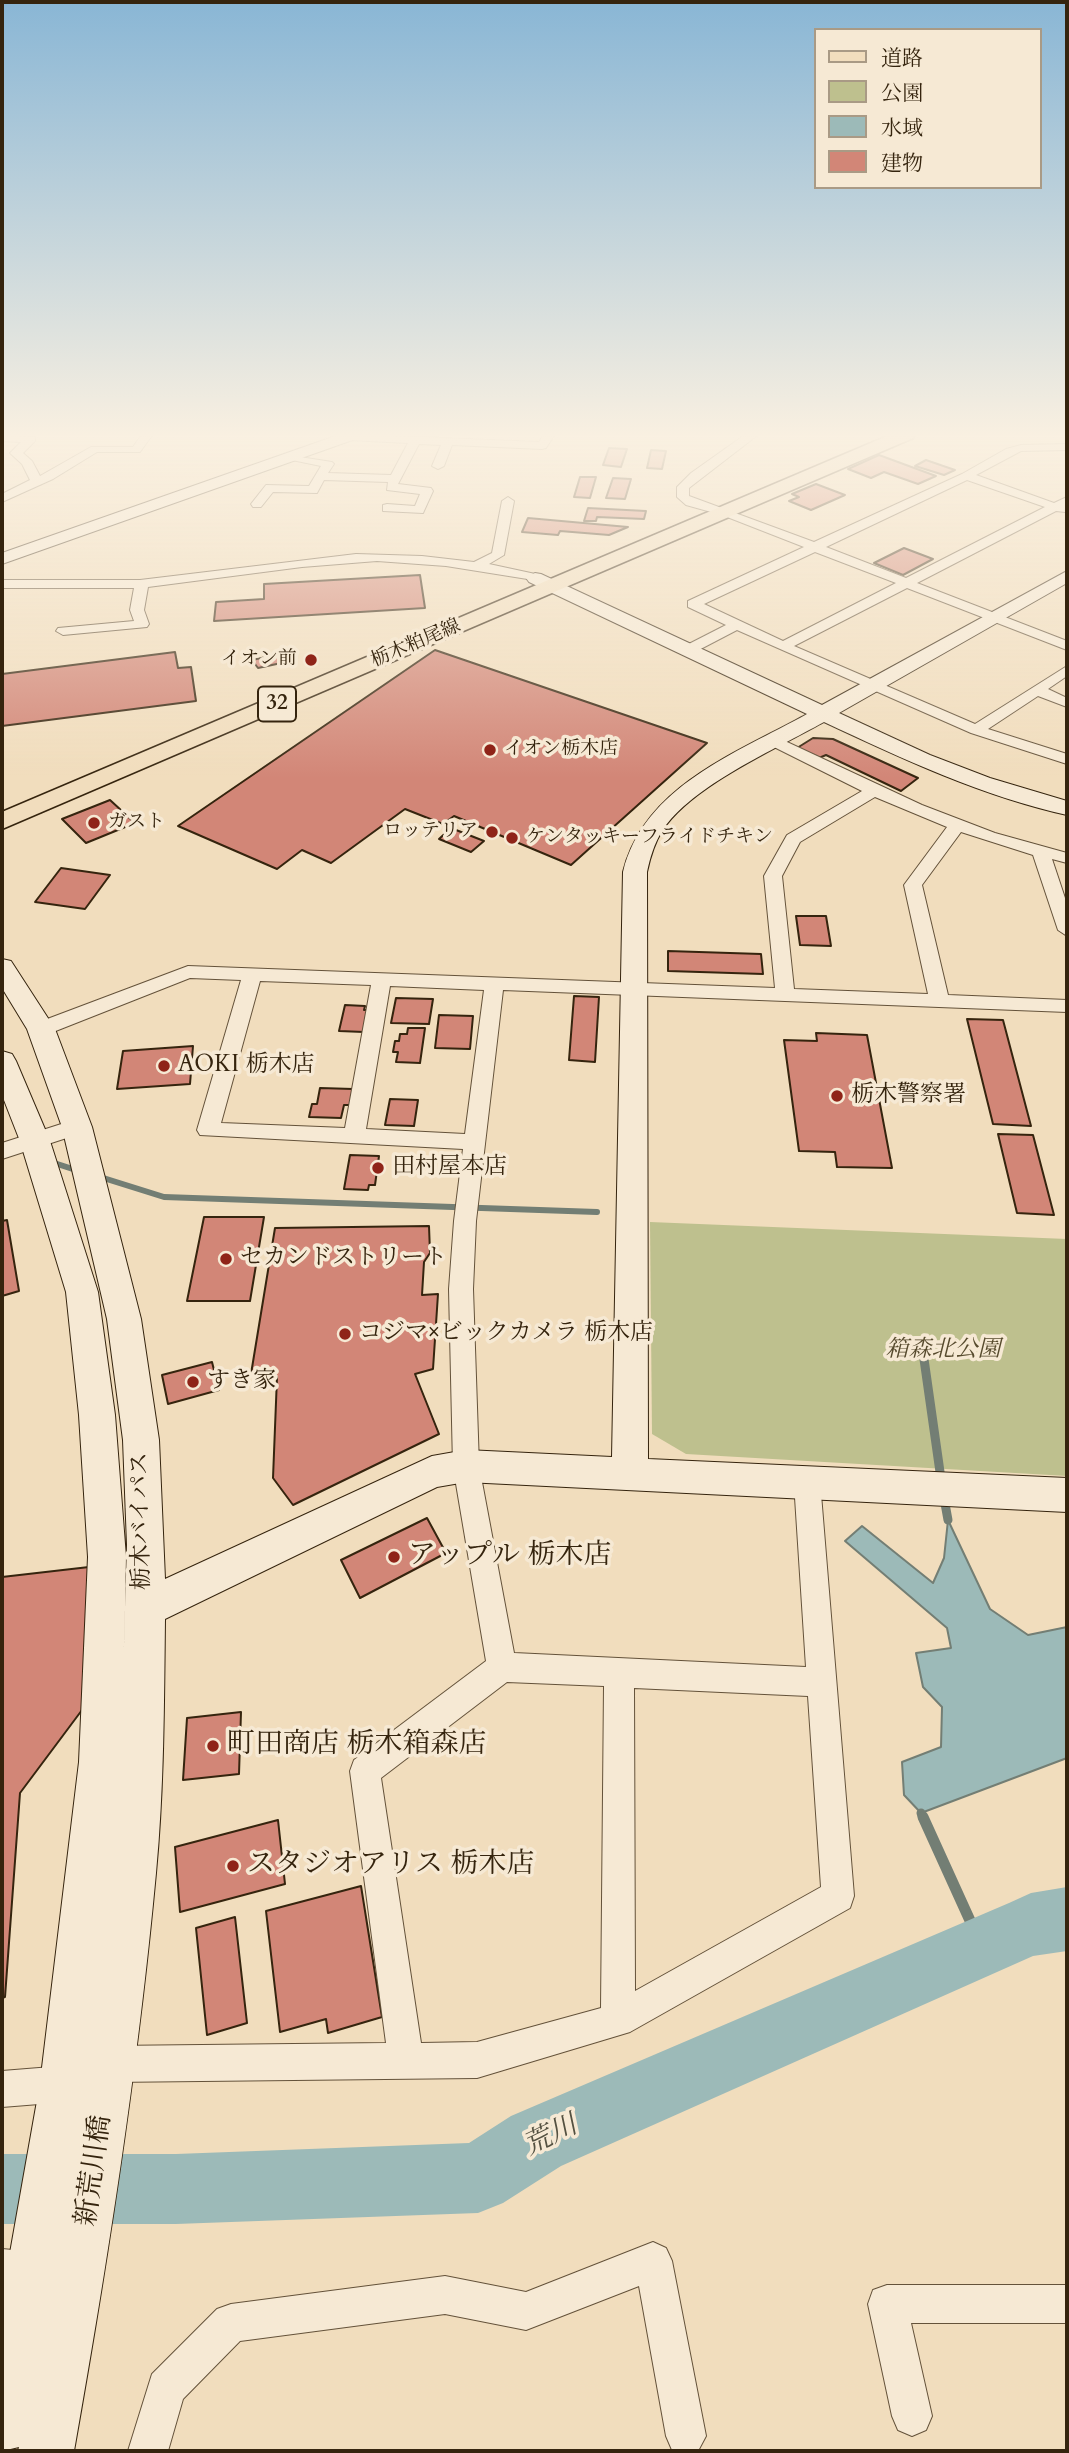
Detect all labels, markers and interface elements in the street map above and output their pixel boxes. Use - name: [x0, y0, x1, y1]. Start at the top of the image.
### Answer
- legend: [814, 28, 1041, 189]
- text: 道路: [881, 44, 923, 73]
- text: 公園: [881, 79, 923, 108]
- text: 水域: [881, 114, 923, 143]
- text: 建物: [881, 149, 923, 178]
- street label: 栃木粕尾線: [368, 615, 464, 673]
- place label: イオン前: [221, 649, 297, 671]
- marker: イオン前: [303, 652, 319, 668]
- road number: 32: [258, 686, 296, 722]
- place label: イオン栃木店: [504, 739, 618, 761]
- marker: イオン栃木店: [482, 742, 498, 758]
- place label: ガスト: [108, 812, 165, 834]
- marker: ガスト: [86, 815, 102, 831]
- place label: ロッテリア: [383, 821, 478, 843]
- marker: ロッテリア: [484, 824, 500, 840]
- place label: ケンタッキーフライドチキン: [526, 827, 773, 849]
- marker: ケンタッキーフライドチキン: [504, 830, 520, 846]
- place label: AOKI 栃木店: [178, 1052, 314, 1080]
- marker: AOKI 栃木店: [156, 1058, 172, 1074]
- place label: 栃木警察署: [851, 1082, 966, 1110]
- marker: 栃木警察署: [829, 1088, 845, 1104]
- place label: 田村屋本店: [392, 1154, 507, 1182]
- marker: 田村屋本店: [370, 1160, 386, 1176]
- place label: セカンドストリート: [240, 1245, 447, 1273]
- marker: セカンドストリート: [218, 1251, 234, 1267]
- place label: コジマ×ビックカメラ 栃木店: [359, 1320, 653, 1348]
- marker: コジマ×ビックカメラ 栃木店: [337, 1326, 353, 1342]
- park label: 箱森北公園: [886, 1337, 1000, 1365]
- place label: すき家: [207, 1368, 276, 1396]
- marker: すき家: [185, 1374, 201, 1390]
- street label: 栃木バイパス: [127, 1452, 157, 1590]
- place label: アップル 栃木店: [408, 1540, 612, 1574]
- marker: アップル 栃木店: [386, 1549, 402, 1565]
- place label: 町田商店 栃木箱森店: [227, 1729, 487, 1763]
- marker: 町田商店 栃木箱森店: [205, 1738, 221, 1754]
- place label: スタジオアリス 栃木店: [247, 1849, 535, 1883]
- marker: スタジオアリス 栃木店: [225, 1858, 241, 1874]
- water label: 荒川: [518, 2110, 584, 2164]
- street label: 新荒川橋: [71, 2113, 119, 2229]

